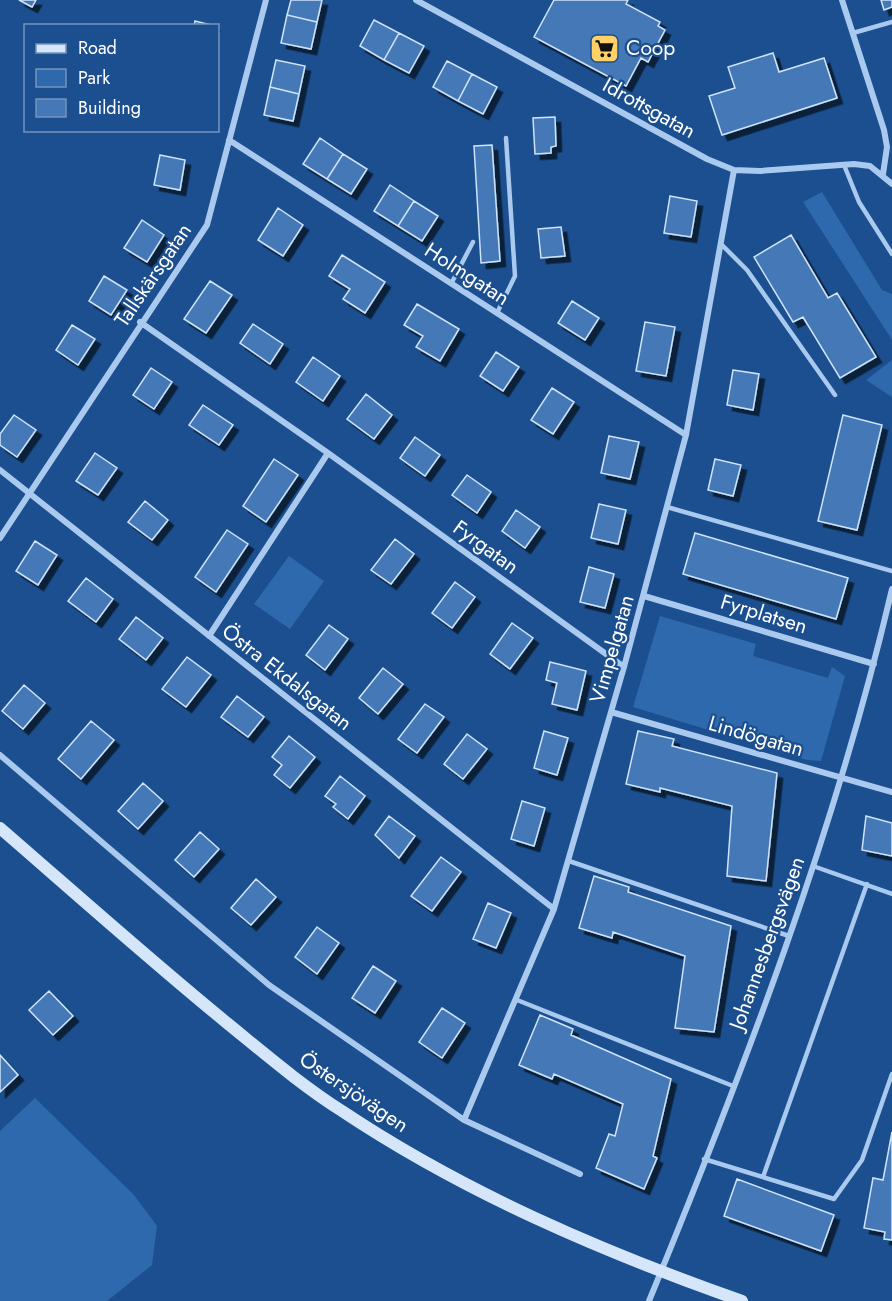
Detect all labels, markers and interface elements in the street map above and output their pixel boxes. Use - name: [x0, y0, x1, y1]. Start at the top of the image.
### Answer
- legend: [24, 24, 219, 132]
- supermarket icon: Coop: [589, 32, 621, 64]
- place label: Coop: [626, 33, 675, 63]
- text: Road: [78, 35, 117, 61]
- text: Park: [78, 65, 110, 91]
- street label: Idrottsgatan: [597, 70, 701, 146]
- text: Building: [78, 95, 141, 121]
- street label: Tallskärsgatan: [107, 217, 199, 333]
- street label: Holmgatan: [419, 235, 515, 313]
- street label: Fyrgatan: [447, 513, 525, 581]
- street label: Fyrplatsen: [717, 587, 811, 641]
- street label: Vimpelgatan: [582, 591, 642, 707]
- street label: Östra Ekdalsgatan: [215, 617, 359, 737]
- street label: Lindögatan: [705, 708, 807, 764]
- street label: Johannesbergsvägen: [721, 852, 812, 1037]
- street label: Östersjövägen: [293, 1044, 415, 1140]

